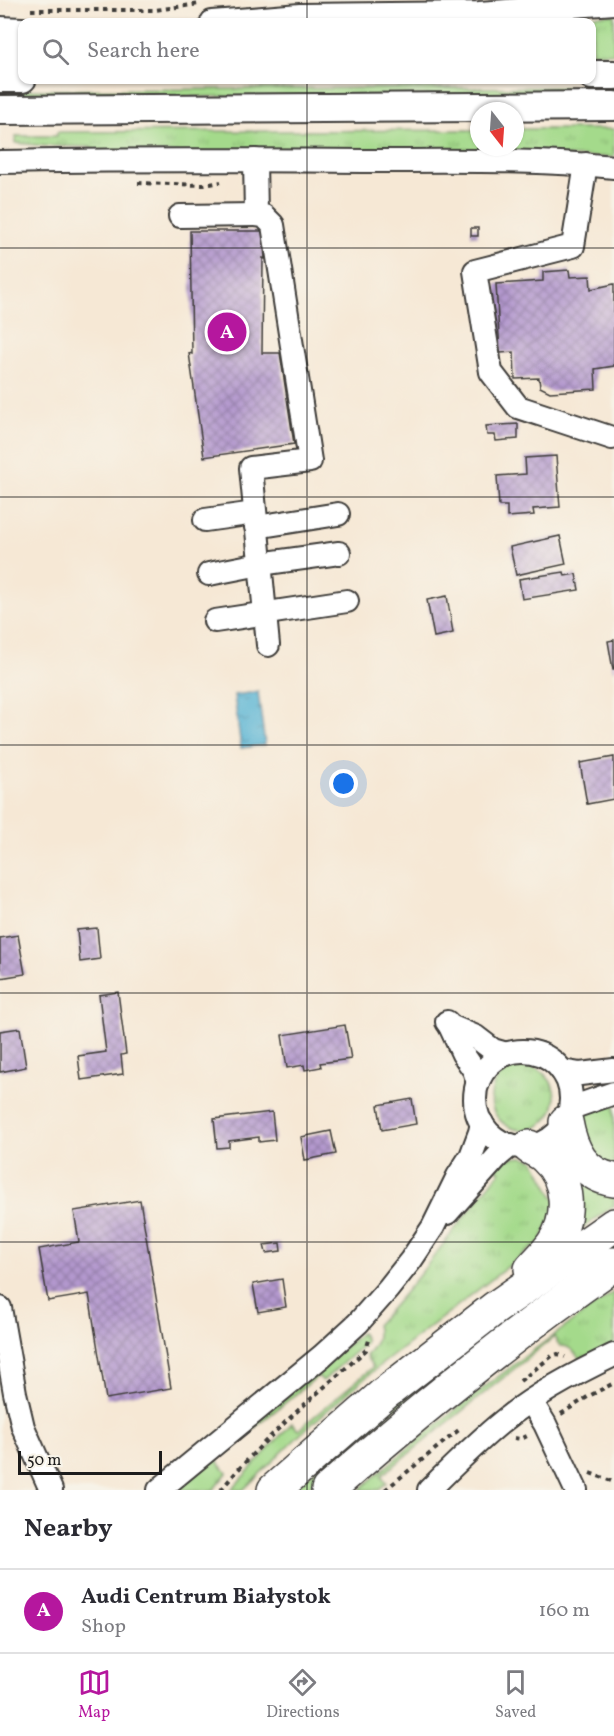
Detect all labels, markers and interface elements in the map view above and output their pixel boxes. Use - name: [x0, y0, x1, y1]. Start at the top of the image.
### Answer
- search box: [18, 18, 596, 84]
- icon: search: [39, 35, 72, 68]
- text: Search here: [87, 36, 200, 67]
- north arrow: [470, 102, 524, 156]
- pin: A: [208, 310, 246, 354]
- your location: [329, 769, 358, 798]
- scale bar: [18, 1448, 162, 1476]
- text: 50 m: [27, 1450, 61, 1472]
- text: Nearby: [24, 1511, 113, 1547]
- text: Audi Centrum Białystok: [81, 1582, 331, 1613]
- text: A: [36, 1597, 51, 1625]
- text: 160 m: [538, 1597, 590, 1625]
- text: Shop: [81, 1613, 126, 1641]
- tab: Map: [78, 1666, 111, 1724]
- tab: Directions: [266, 1666, 340, 1724]
- tab: Saved: [495, 1666, 536, 1724]

